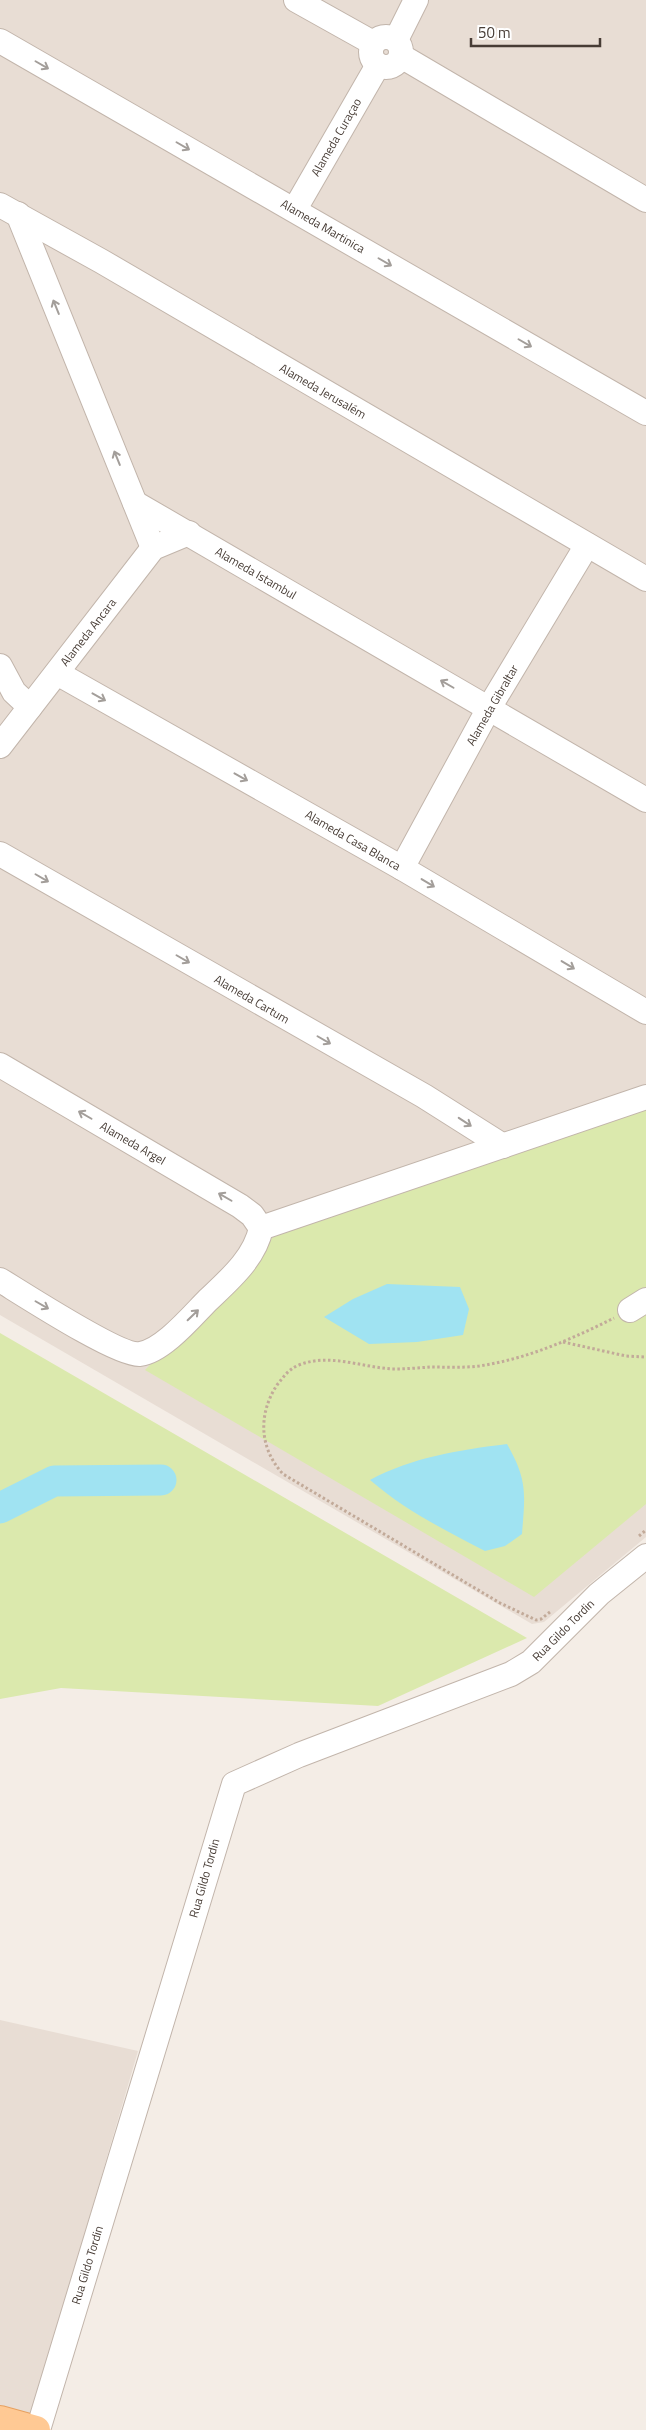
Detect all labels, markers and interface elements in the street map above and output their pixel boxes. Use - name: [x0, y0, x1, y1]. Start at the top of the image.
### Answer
- scale bar: [471, 15, 600, 47]
- text: 50 m: [478, 21, 511, 44]
- one-way arrow: [35, 60, 50, 70]
- street label: Alameda Curaçao: [306, 94, 366, 180]
- one-way arrow: [176, 141, 190, 151]
- street label: Alameda Martinica: [277, 194, 369, 258]
- one-way arrow: [377, 257, 391, 267]
- one-way arrow: [50, 300, 60, 315]
- one-way arrow: [518, 339, 532, 349]
- street label: Alameda Jerusalém: [276, 358, 370, 424]
- one-way arrow: [111, 451, 121, 466]
- street label: Alameda Istambul: [212, 542, 300, 604]
- street label: Alameda Ancara: [55, 594, 121, 670]
- street label: Alameda Gibraltar: [461, 661, 523, 749]
- one-way arrow: [440, 678, 455, 688]
- one-way arrow: [92, 692, 107, 702]
- one-way arrow: [233, 772, 247, 782]
- street label: Alameda Casa Blanca: [302, 805, 404, 875]
- one-way arrow: [35, 874, 49, 884]
- one-way arrow: [420, 878, 434, 888]
- one-way arrow: [176, 954, 191, 964]
- one-way arrow: [560, 961, 574, 971]
- street label: Alameda Cartum: [211, 970, 293, 1028]
- one-way arrow: [317, 1035, 332, 1045]
- one-way arrow: [78, 1109, 92, 1119]
- street label: Alameda Argel: [97, 1116, 169, 1170]
- one-way arrow: [457, 1117, 471, 1127]
- one-way arrow: [218, 1192, 233, 1202]
- one-way arrow: [35, 1300, 49, 1310]
- one-way arrow: [187, 1308, 199, 1321]
- street label: Rua Gildo Tordin: [527, 1594, 599, 1666]
- street label: Rua Gildo Tordin: [184, 1836, 224, 1920]
- street label: Rua Gildo Tordin: [66, 2223, 108, 2307]

